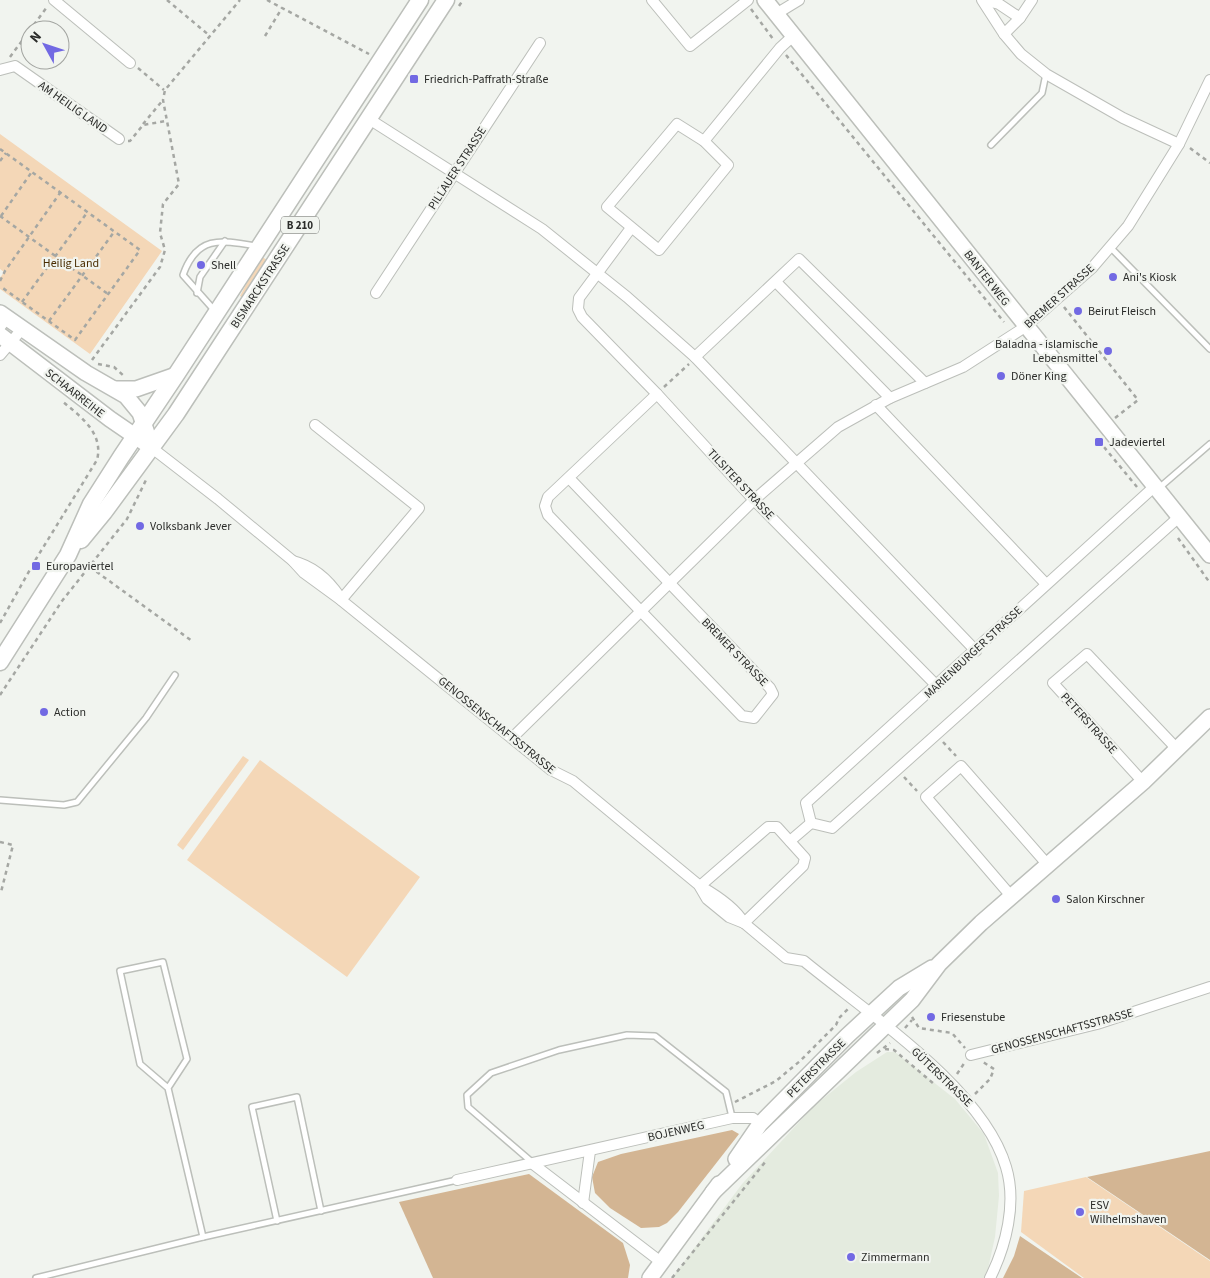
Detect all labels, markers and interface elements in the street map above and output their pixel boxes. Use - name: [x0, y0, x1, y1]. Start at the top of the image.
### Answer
- north arrow: [20, 20, 70, 70]
- text: N: [25, 27, 46, 47]
- place label: Friedrich-Paffrath-Straße: [424, 71, 548, 88]
- marker: Friedrich-Paffrath-Straße: [408, 73, 420, 85]
- street label: AM HEILIG LAND: [35, 77, 111, 138]
- street label: PILLAUER STRASSE: [424, 123, 491, 213]
- road number: B 210: [281, 216, 319, 234]
- street label: BISMARCKSTRASSE: [227, 241, 294, 332]
- street label: BANTER WEG: [959, 247, 1014, 310]
- park label: Heilig Land: [43, 255, 99, 272]
- place label: Shell: [211, 257, 236, 274]
- marker: Shell: [195, 259, 207, 271]
- street label: BREMER STRASSE: [1020, 260, 1098, 333]
- place label: Ani's Kiosk: [1123, 269, 1177, 286]
- marker: Ani's Kiosk: [1107, 271, 1119, 283]
- place label: Beirut Fleisch: [1088, 303, 1156, 320]
- marker: Beirut Fleisch: [1072, 305, 1084, 317]
- place label: Baladna - islamische Lebensmittel: [995, 336, 1098, 367]
- marker: Baladna - islamische Lebensmittel: [1102, 345, 1114, 357]
- street label: SCHAARREIHE: [41, 365, 108, 422]
- place label: Döner King: [1011, 368, 1066, 385]
- marker: Döner King: [995, 370, 1007, 382]
- place label: Jadeviertel: [1109, 434, 1165, 451]
- marker: Jadeviertel: [1093, 436, 1105, 448]
- street label: TILSITER STRASSE: [703, 445, 778, 524]
- place label: Volksbank Jever: [150, 518, 232, 535]
- marker: Volksbank Jever: [134, 520, 146, 532]
- place label: Europaviertel: [46, 558, 114, 575]
- marker: Europaviertel: [30, 560, 42, 572]
- street label: MARIENBURGER STRASSE: [920, 602, 1026, 702]
- street label: BREMER STRASSE: [697, 614, 772, 690]
- street label: GENOSSENSCHAFTSSTRASSE: [434, 673, 559, 778]
- street label: PETERSTRASSE: [1056, 689, 1121, 758]
- place label: Action: [54, 704, 86, 721]
- marker: Action: [38, 706, 50, 718]
- place label: Salon Kirschner: [1066, 891, 1146, 908]
- marker: Salon Kirschner: [1050, 893, 1062, 905]
- street label: GENOSSENSCHAFTSSTRASSE: [989, 1004, 1135, 1059]
- place label: Friesenstube: [941, 1009, 1005, 1026]
- marker: Friesenstube: [925, 1011, 937, 1023]
- street label: PETERSTRASSE: [783, 1035, 850, 1102]
- street label: GÜTERSTRASSE: [907, 1044, 976, 1111]
- street label: BOJENWEG: [646, 1117, 706, 1146]
- place label: ESV Wilhelmshaven: [1090, 1197, 1167, 1228]
- marker: ESV Wilhelmshaven: [1074, 1206, 1086, 1218]
- place label: Zimmermann: [861, 1249, 930, 1266]
- marker: Zimmermann: [845, 1251, 857, 1263]

